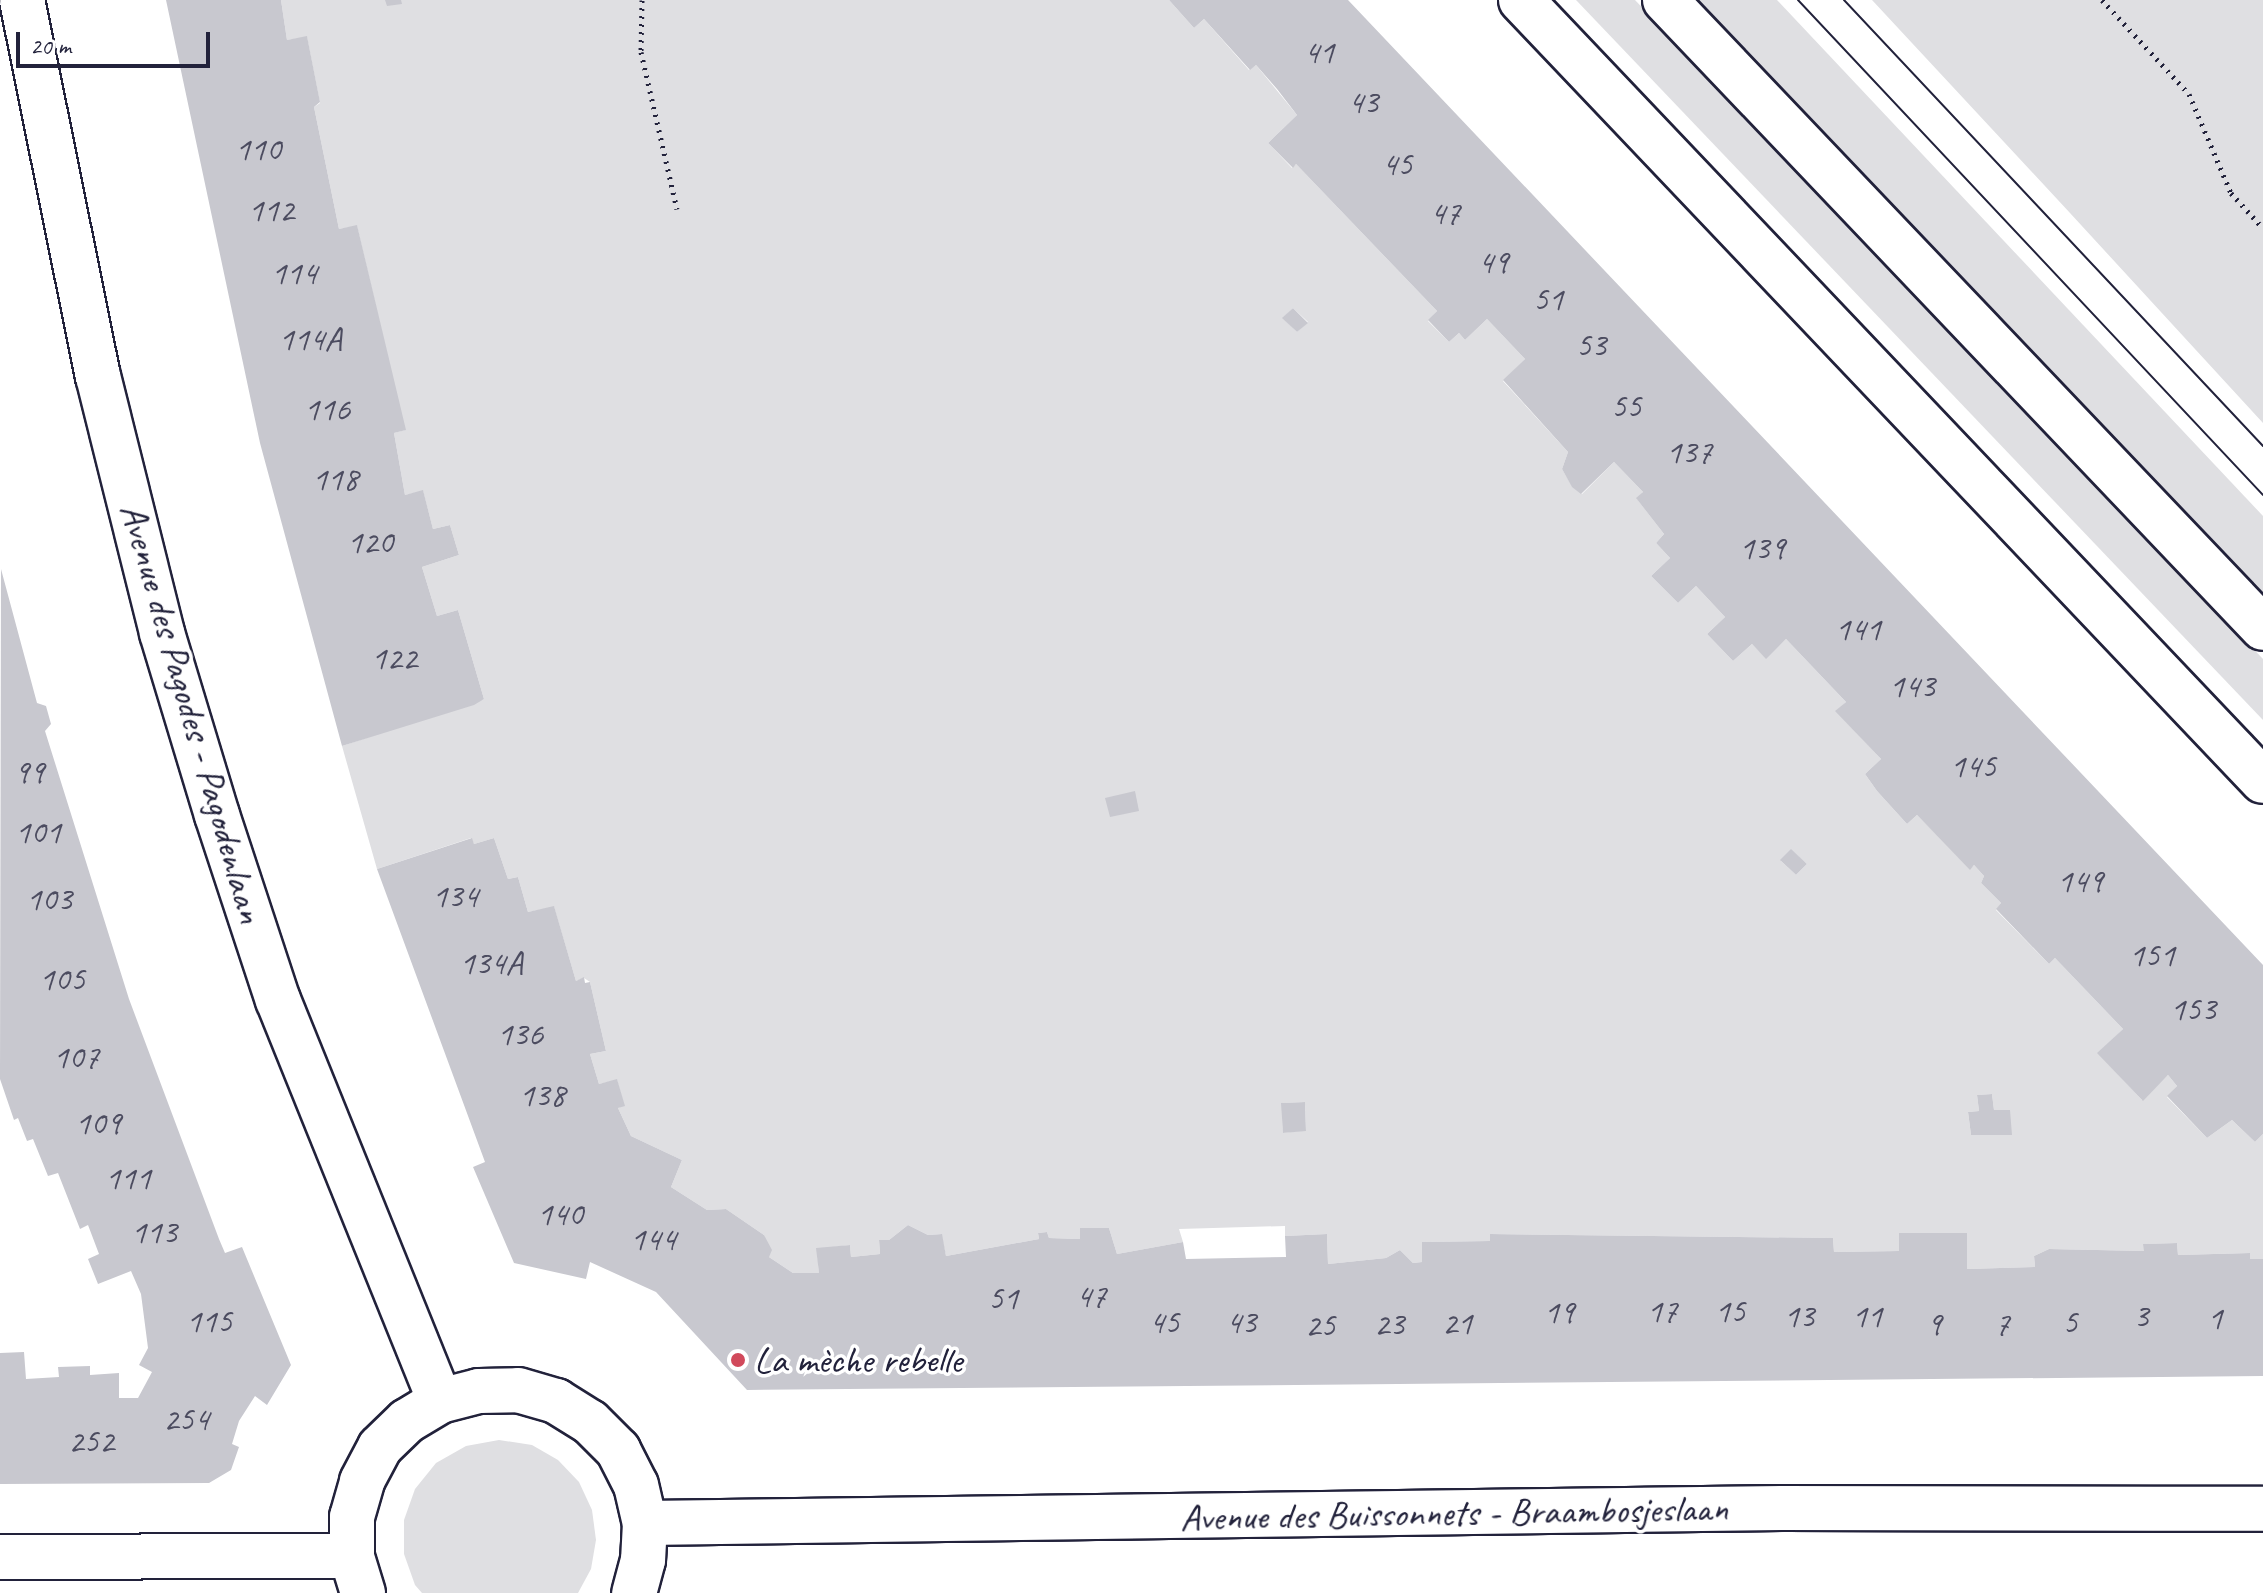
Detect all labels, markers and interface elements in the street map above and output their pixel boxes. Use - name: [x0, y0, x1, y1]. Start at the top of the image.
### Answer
- scale bar: [20, 16, 214, 66]
- text: 20 m: [30, 31, 71, 61]
- house number: 41: [1304, 32, 1334, 72]
- house number: 43: [1348, 82, 1378, 122]
- house number: 110: [235, 129, 281, 169]
- house number: 45: [1382, 144, 1412, 184]
- house number: 112: [248, 190, 294, 230]
- house number: 47: [1430, 193, 1460, 233]
- house number: 49: [1478, 242, 1508, 282]
- house number: 114: [271, 253, 317, 293]
- house number: 51: [1533, 279, 1563, 319]
- house number: 114A: [279, 319, 341, 359]
- house number: 53: [1576, 325, 1606, 365]
- house number: 55: [1611, 386, 1641, 426]
- house number: 116: [304, 389, 350, 429]
- house number: 137: [1666, 432, 1712, 472]
- house number: 118: [312, 459, 358, 499]
- street label: Avenue des Pagodes - Pagodenlaan: [110, 497, 274, 929]
- house number: 120: [347, 522, 393, 562]
- house number: 139: [1739, 528, 1785, 568]
- house number: 141: [1835, 609, 1881, 649]
- house number: 122: [371, 638, 417, 678]
- house number: 143: [1889, 666, 1935, 706]
- house number: 145: [1950, 746, 1996, 786]
- house number: 99: [14, 752, 44, 792]
- house number: 101: [15, 812, 61, 852]
- house number: 149: [2057, 861, 2103, 901]
- house number: 134: [432, 876, 478, 916]
- house number: 103: [26, 879, 72, 919]
- house number: 151: [2129, 935, 2175, 975]
- house number: 134A: [460, 943, 522, 983]
- house number: 105: [39, 959, 85, 999]
- house number: 153: [2170, 989, 2216, 1029]
- house number: 136: [497, 1014, 543, 1054]
- house number: 107: [53, 1037, 99, 1077]
- house number: 138: [519, 1075, 565, 1115]
- house number: 109: [75, 1103, 121, 1143]
- house number: 111: [105, 1158, 151, 1198]
- house number: 140: [537, 1194, 583, 1234]
- house number: 113: [131, 1212, 177, 1252]
- house number: 144: [630, 1219, 676, 1259]
- house number: 47: [1076, 1276, 1106, 1316]
- house number: 51: [988, 1278, 1018, 1318]
- house number: 17: [1647, 1291, 1677, 1331]
- house number: 15: [1715, 1291, 1745, 1331]
- house number: 19: [1544, 1292, 1574, 1332]
- house number: 13: [1784, 1296, 1814, 1336]
- house number: 11: [1852, 1296, 1882, 1336]
- house number: 3: [2133, 1296, 2149, 1336]
- house number: 1: [2207, 1298, 2223, 1338]
- house number: 115: [186, 1301, 232, 1341]
- house number: 45: [1149, 1302, 1179, 1342]
- house number: 43: [1226, 1302, 1256, 1342]
- house number: 5: [2062, 1302, 2078, 1342]
- house number: 21: [1442, 1303, 1472, 1343]
- house number: 23: [1374, 1304, 1404, 1344]
- house number: 9: [1926, 1304, 1942, 1344]
- house number: 7: [1994, 1304, 2010, 1344]
- house number: 25: [1305, 1305, 1335, 1345]
- place label: La mèche rebelle: [754, 1337, 962, 1383]
- marker: La mèche rebelle: [729, 1351, 747, 1369]
- house number: 254: [163, 1399, 209, 1439]
- house number: 252: [68, 1421, 114, 1461]
- street label: Avenue des Buissonnets - Braambosjeslaan: [1180, 1485, 1728, 1541]

